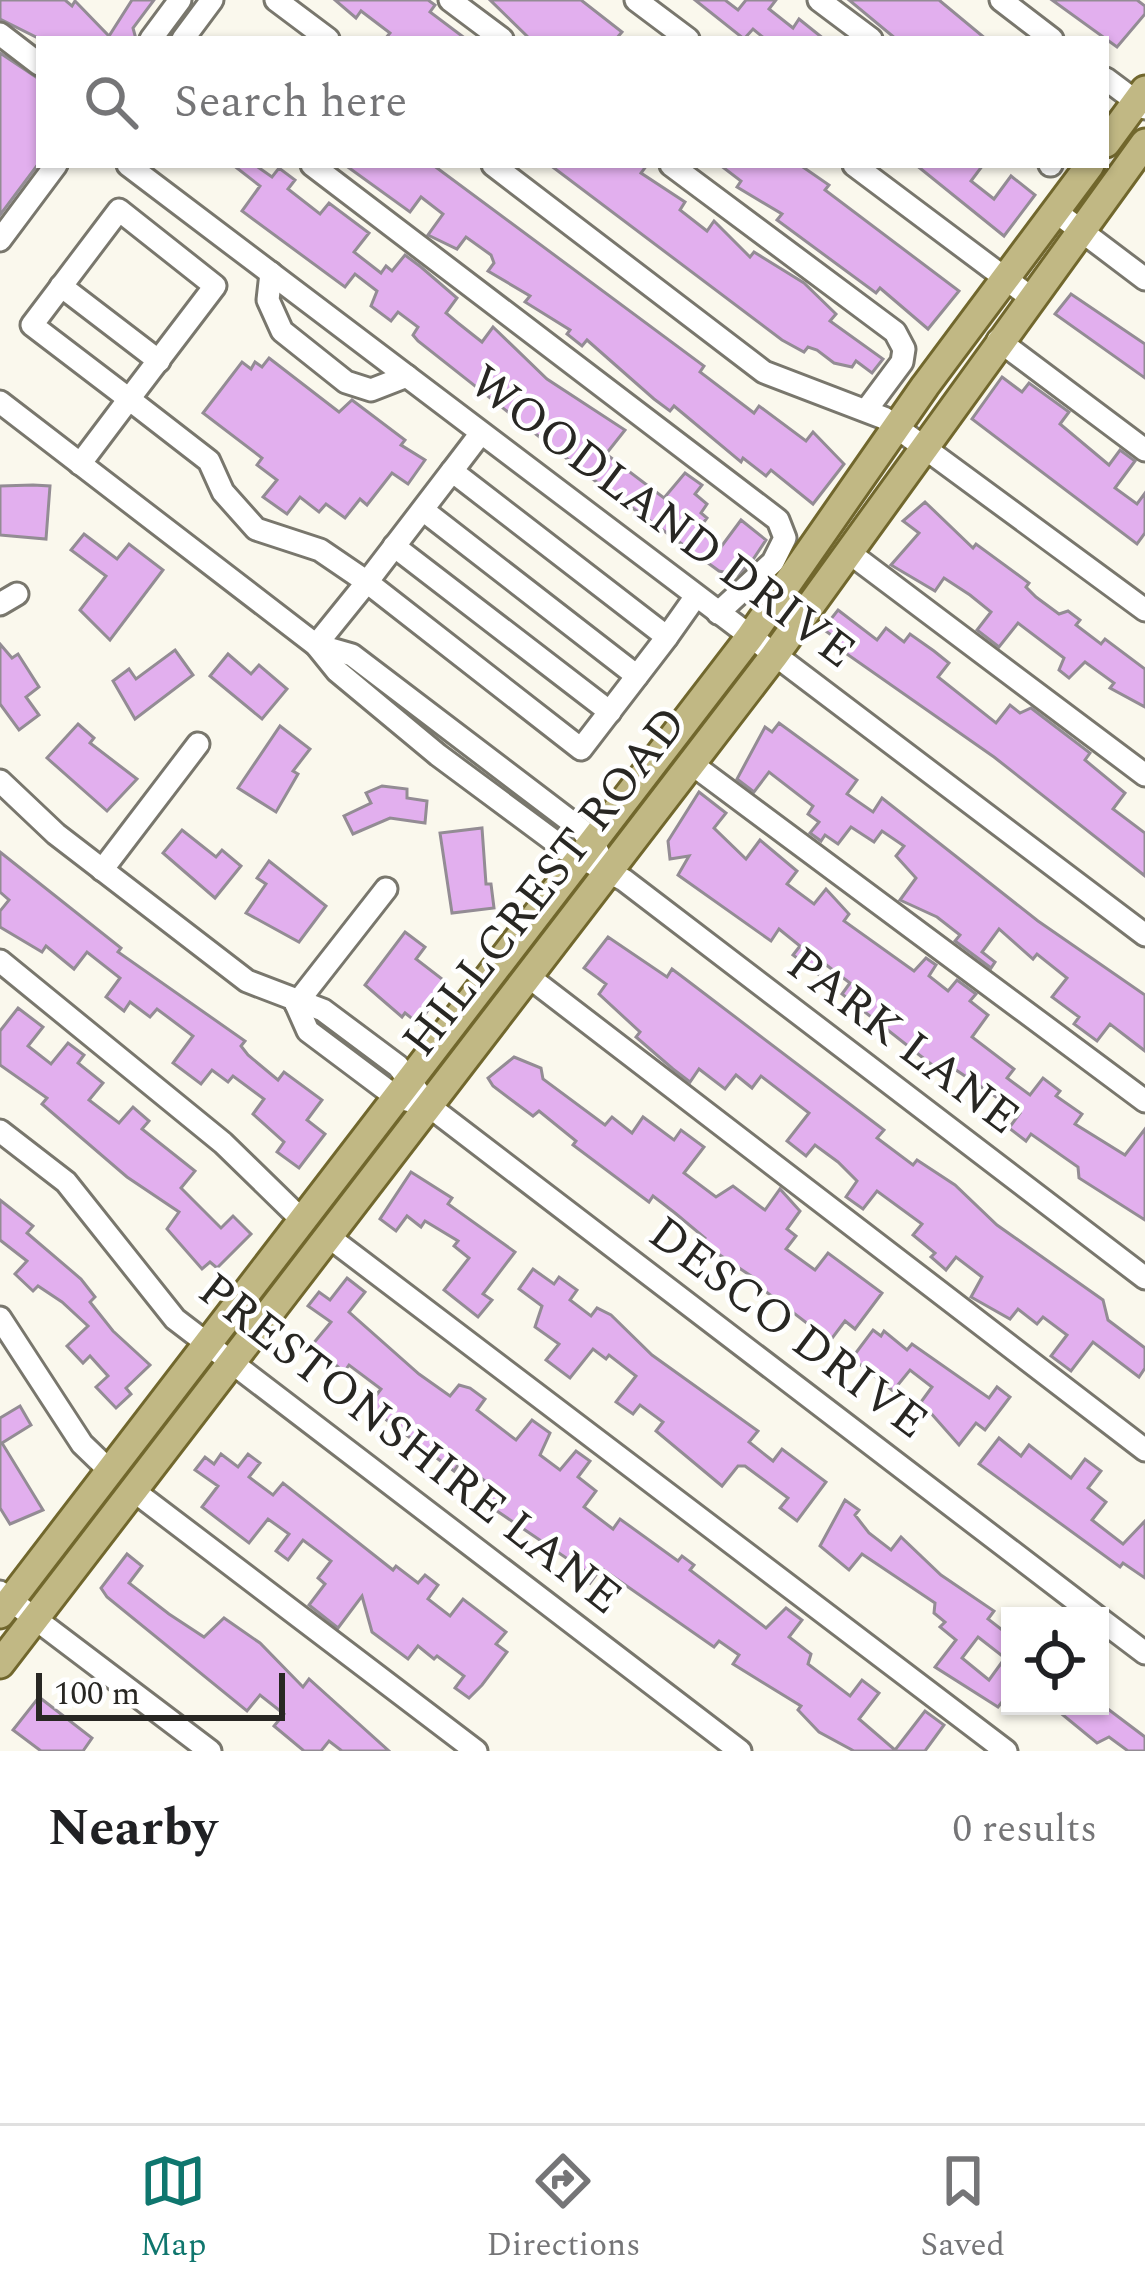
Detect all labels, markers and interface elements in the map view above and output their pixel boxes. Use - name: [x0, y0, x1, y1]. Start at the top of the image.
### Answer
- search box: [36, 36, 1109, 168]
- text: Search here: [174, 68, 407, 137]
- icon: search: [78, 69, 144, 135]
- street label: WOODLAND DRIVE: [453, 347, 871, 687]
- street label: HILLCREST ROAD: [385, 691, 705, 1073]
- street label: PARK LANE: [771, 929, 1035, 1153]
- street label: DESCO DRIVE: [633, 1198, 943, 1458]
- street label: PRESTONSHIRE LANE: [182, 1255, 638, 1633]
- map controls: [1001, 1607, 1109, 1715]
- button: locate: [1001, 1607, 1109, 1715]
- scale bar: [36, 1667, 285, 1720]
- text: 100 m: [54, 1669, 140, 1719]
- text: Nearby: [48, 1790, 217, 1868]
- text: 0 results: [953, 1800, 1097, 1859]
- tab: Map: [140, 2148, 206, 2270]
- tab: Directions: [486, 2148, 640, 2270]
- tab: Saved: [920, 2148, 1005, 2270]

